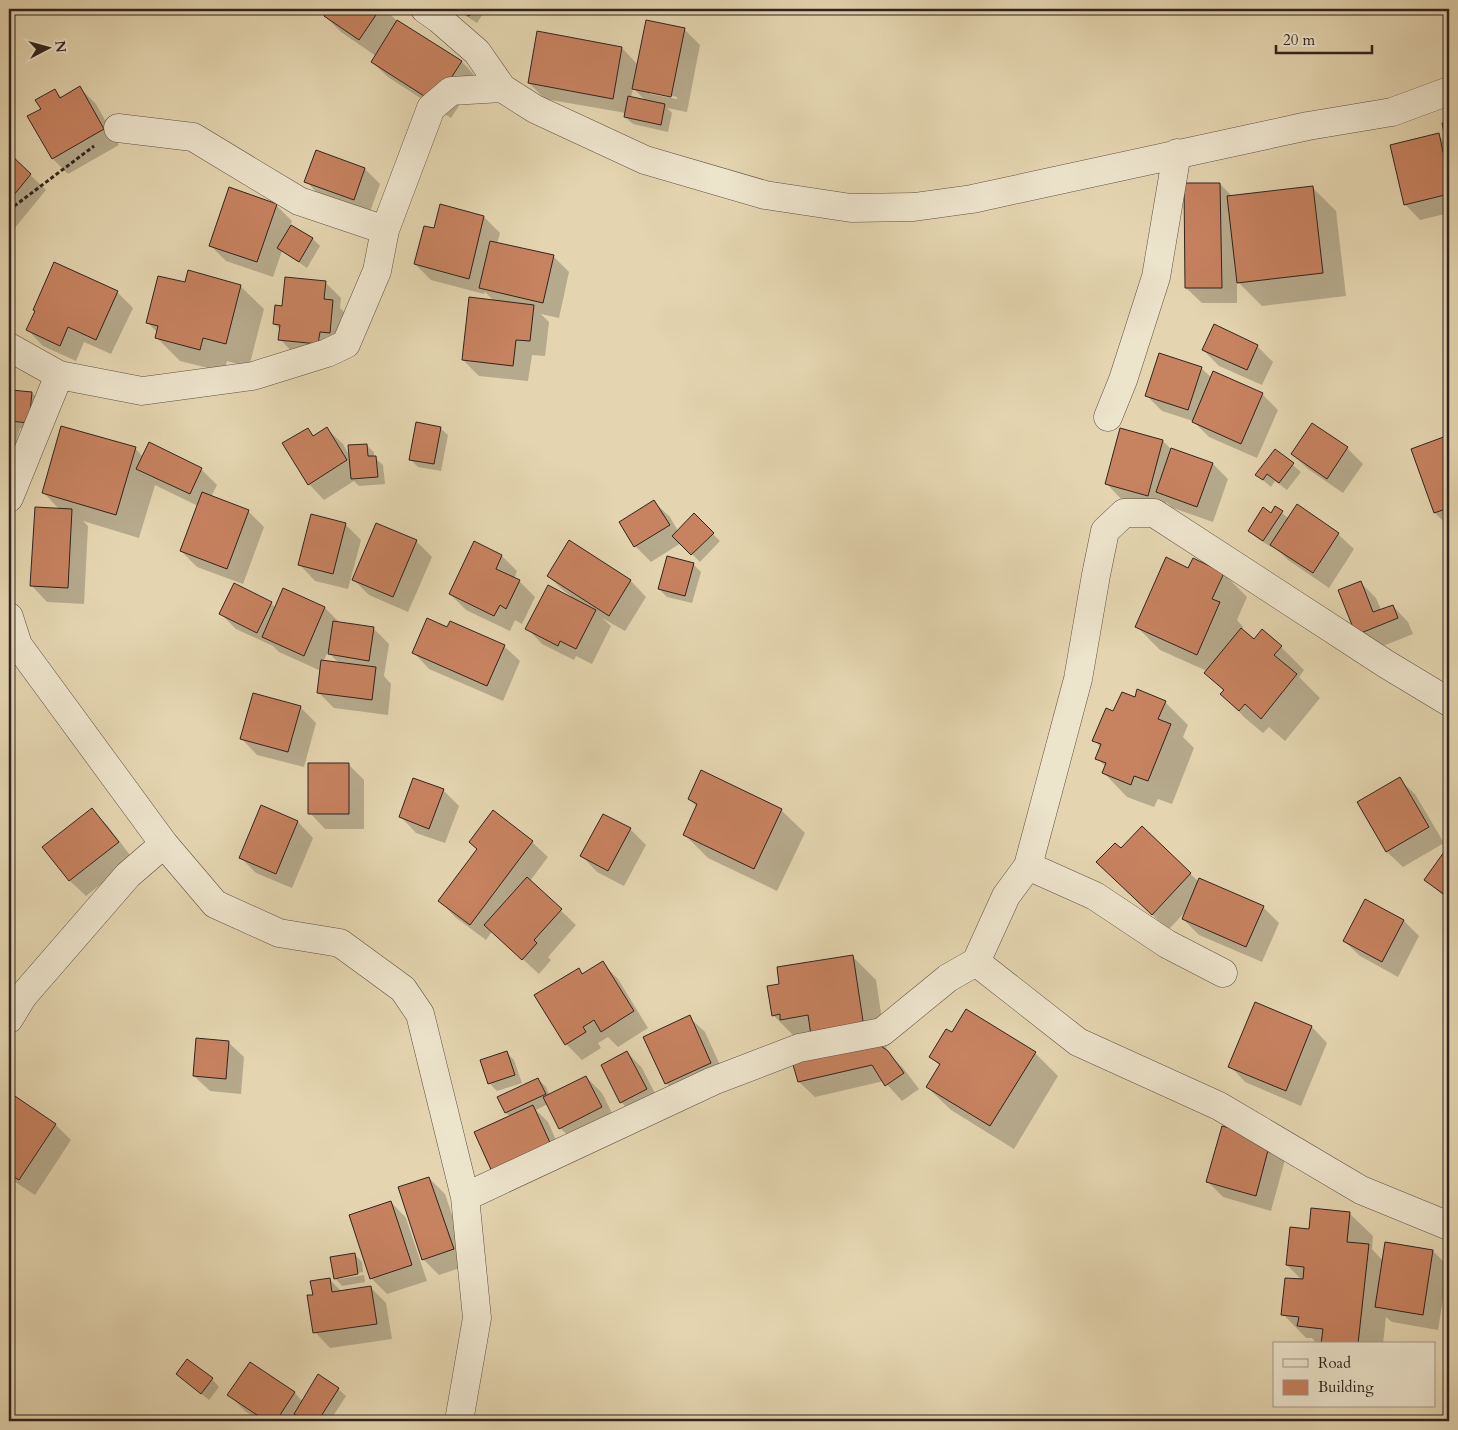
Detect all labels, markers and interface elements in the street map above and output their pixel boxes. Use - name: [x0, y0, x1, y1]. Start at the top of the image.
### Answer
- north arrow: [22, 22, 72, 72]
- scale bar: [1276, 22, 1372, 54]
- text: 20 m: [1283, 30, 1315, 50]
- text: N: [50, 40, 71, 54]
- legend: [1273, 1342, 1436, 1408]
- text: Road: [1318, 1353, 1351, 1373]
- text: Building: [1318, 1377, 1374, 1397]

